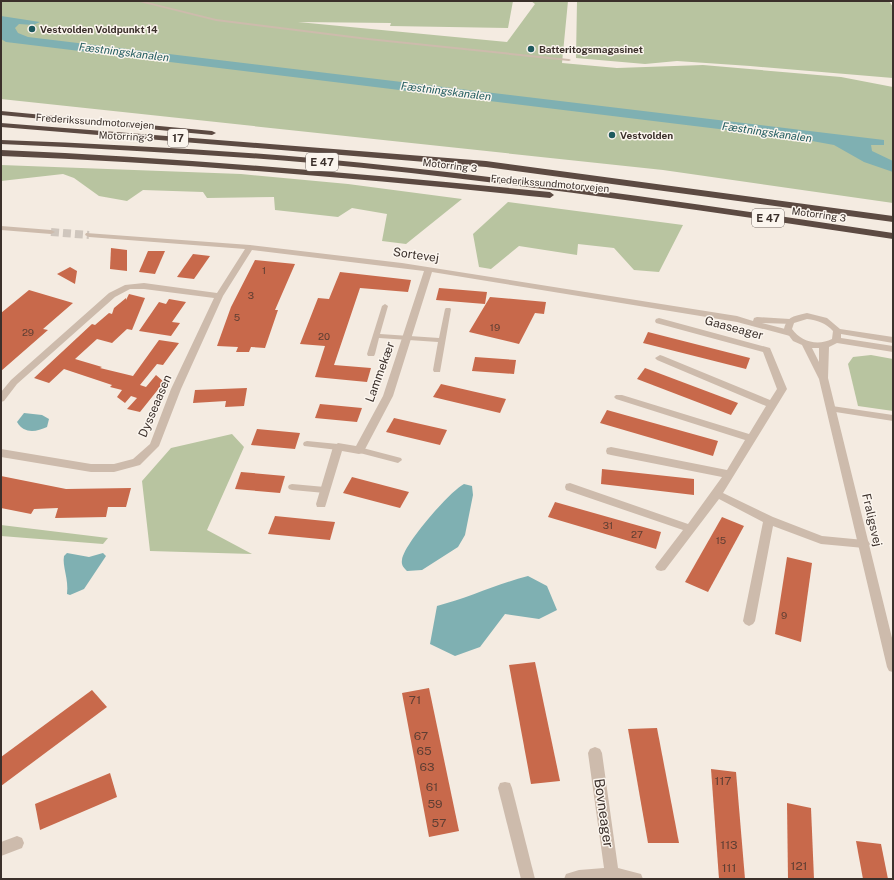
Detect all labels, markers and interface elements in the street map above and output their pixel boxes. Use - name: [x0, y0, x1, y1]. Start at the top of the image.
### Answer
- place label: Vestvolden Voldpunkt 14: [40, 23, 158, 35]
- marker: Vestvolden Voldpunkt 14: [27, 24, 37, 34]
- water label: Fæstningskanalen: [78, 41, 170, 63]
- place label: Batteritogsmagasinet: [539, 43, 643, 55]
- marker: Batteritogsmagasinet: [526, 44, 536, 54]
- water label: Fæstningskanalen: [400, 80, 492, 102]
- street label: Frederikssundmotorvejen: [35, 111, 155, 131]
- water label: Fæstningskanalen: [721, 120, 813, 144]
- street label: Motorring 3: [98, 129, 154, 143]
- road number: 17: [168, 129, 188, 147]
- place label: Vestvolden: [620, 129, 673, 141]
- marker: Vestvolden: [607, 130, 617, 140]
- road number: E 47: [306, 153, 338, 171]
- street label: Motorring 3: [422, 156, 478, 174]
- street label: Frederikssundmotorvejen: [490, 172, 610, 194]
- street label: Motorring 3: [791, 204, 847, 224]
- road number: E 47: [752, 209, 784, 227]
- street label: Sortevej: [392, 245, 440, 265]
- house number: 1: [262, 264, 266, 276]
- house number: 3: [248, 289, 254, 301]
- house number: 5: [234, 311, 240, 323]
- street label: Gaaseager: [703, 313, 765, 343]
- house number: 19: [490, 321, 500, 333]
- house number: 29: [22, 326, 34, 338]
- house number: 20: [318, 330, 330, 342]
- street label: Lammekær: [363, 340, 397, 404]
- street label: Dysseaasen: [136, 373, 174, 439]
- street label: Fraligsvej: [859, 492, 885, 548]
- house number: 31: [603, 519, 613, 531]
- house number: 27: [631, 528, 643, 540]
- house number: 15: [716, 534, 726, 546]
- house number: 9: [781, 609, 787, 621]
- house number: 71: [409, 693, 421, 707]
- house number: 67: [414, 729, 428, 743]
- house number: 65: [416, 744, 432, 758]
- house number: 63: [420, 760, 434, 774]
- house number: 117: [715, 774, 731, 788]
- street label: Bovneager: [591, 777, 617, 849]
- house number: 61: [426, 780, 438, 794]
- house number: 59: [427, 797, 443, 811]
- house number: 57: [432, 816, 446, 830]
- house number: 113: [720, 838, 738, 852]
- house number: 121: [791, 859, 807, 873]
- house number: 111: [722, 861, 736, 875]

